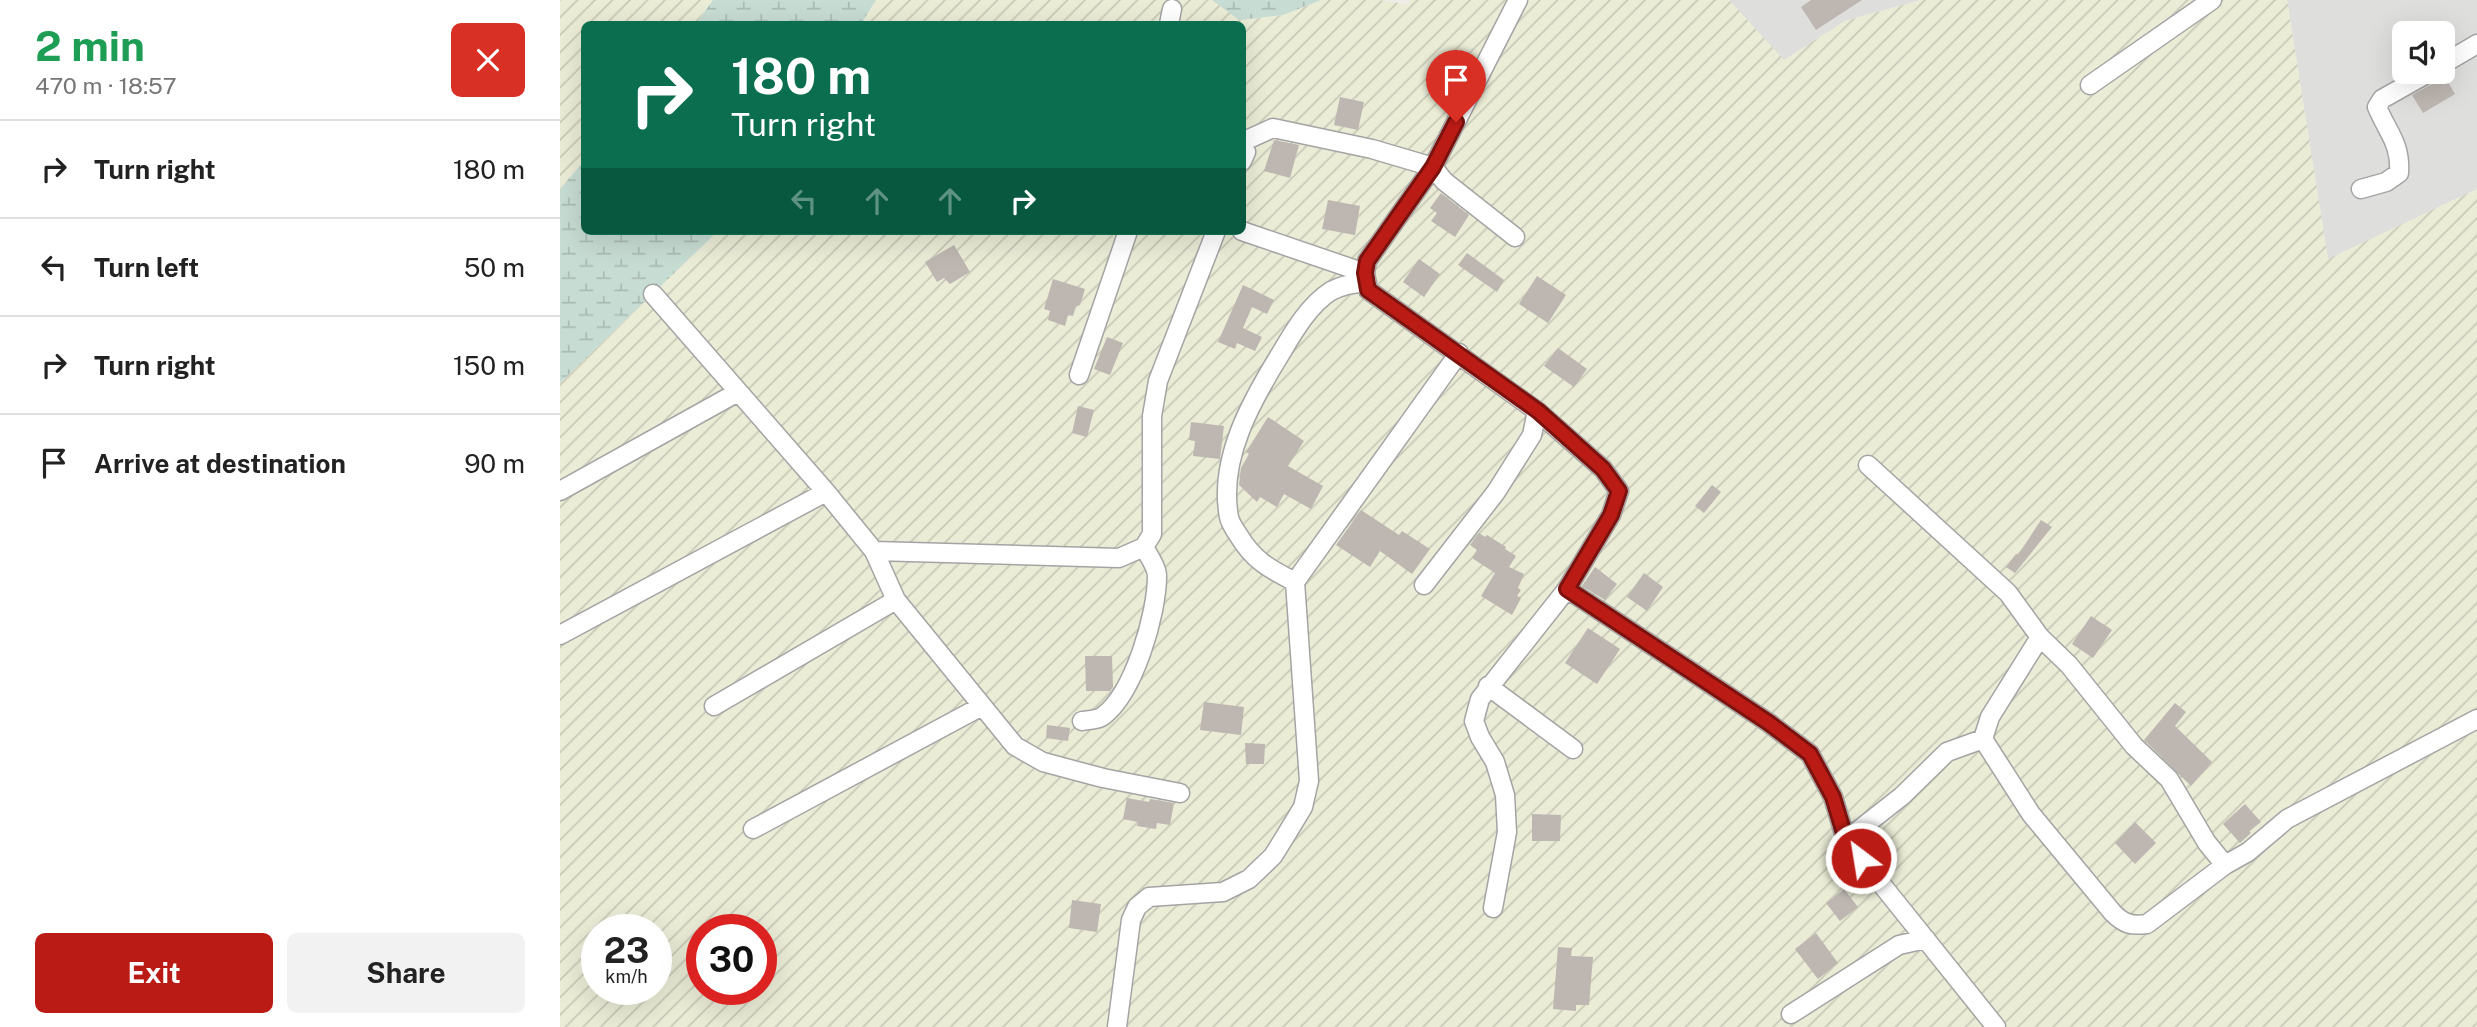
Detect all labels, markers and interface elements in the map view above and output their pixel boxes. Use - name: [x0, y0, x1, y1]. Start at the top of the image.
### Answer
- text: 2 min: [35, 21, 145, 70]
- map controls: [2392, 21, 2455, 84]
- button: sound: [2392, 21, 2455, 84]
- button: close: [451, 23, 525, 97]
- text: 180 m: [731, 47, 871, 105]
- icon: right: [616, 49, 707, 140]
- pin: [1426, 50, 1486, 122]
- icon: arrive: [1437, 61, 1475, 99]
- text: 470 m · 18:57: [35, 72, 177, 99]
- text: Turn right: [731, 106, 876, 143]
- icon: right: [35, 150, 73, 188]
- text: Turn right: [94, 154, 216, 185]
- text: 180 m: [453, 154, 525, 185]
- icon: left: [785, 182, 823, 220]
- icon: ahead: [858, 182, 896, 220]
- icon: ahead: [931, 182, 969, 220]
- icon: right: [1004, 182, 1042, 220]
- icon: left: [35, 248, 73, 286]
- text: Turn left: [94, 252, 199, 283]
- text: 50 m: [464, 252, 525, 283]
- icon: right: [35, 346, 73, 384]
- text: Turn right: [94, 350, 216, 381]
- text: 150 m: [453, 350, 525, 381]
- icon: arrive: [35, 444, 73, 482]
- text: Arrive at destination: [94, 448, 346, 479]
- text: 90 m: [464, 448, 525, 479]
- position arrow: [1824, 821, 1898, 895]
- speed limit sign: 30: [686, 914, 777, 1005]
- text: 23: [604, 930, 649, 971]
- button: Exit: [35, 933, 273, 1013]
- button: Share: [287, 933, 525, 1013]
- text: km/h: [605, 966, 648, 987]

